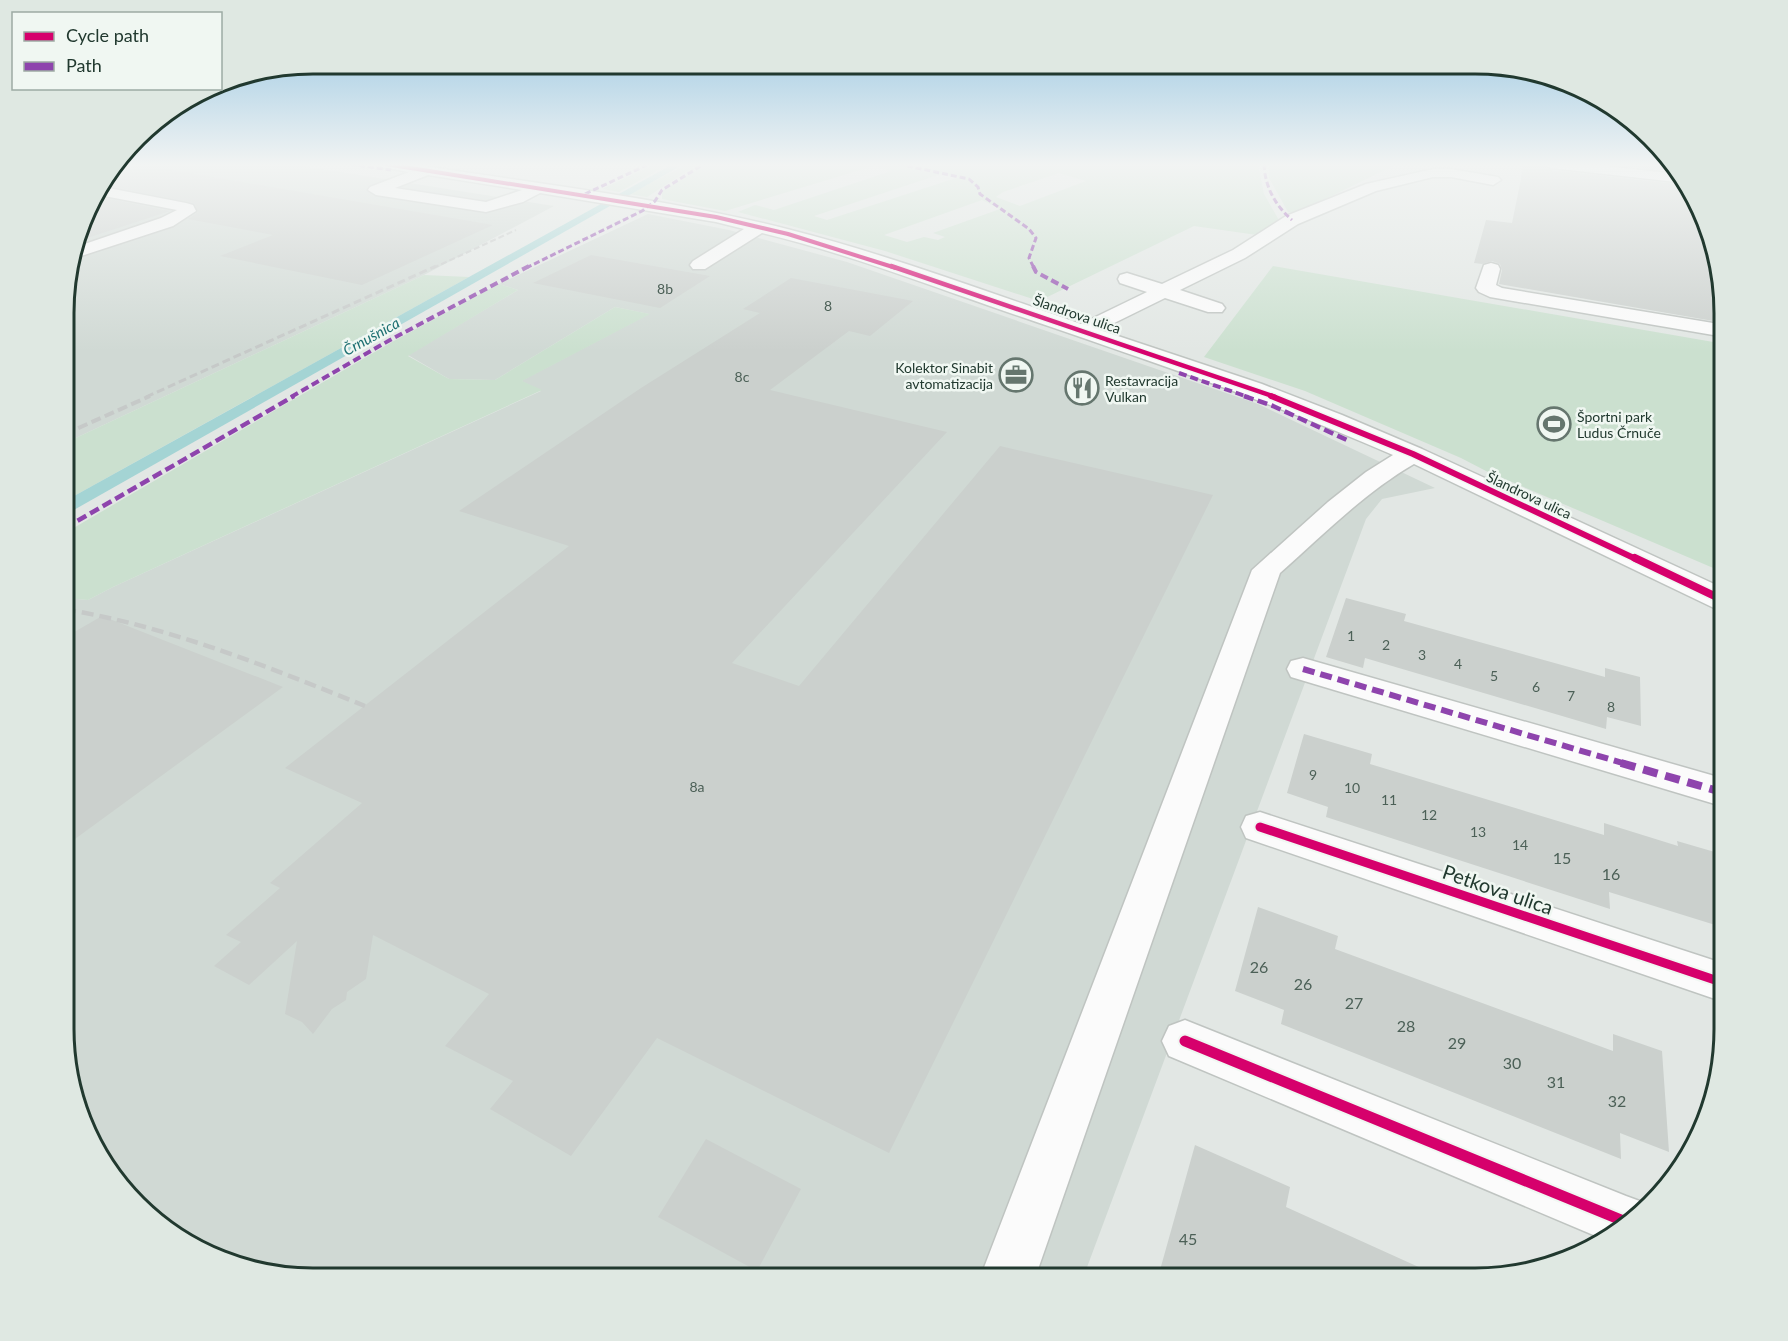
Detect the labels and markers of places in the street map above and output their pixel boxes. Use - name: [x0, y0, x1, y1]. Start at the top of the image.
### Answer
- office icon: Kolektor Sinabit avtomatizacija: [998, 357, 1034, 393]
- place label: Kolektor Sinabit avtomatizacija: [895, 359, 993, 392]
- restaurant icon: Restavracija Vulkan: [1064, 370, 1100, 406]
- place label: Restavracija Vulkan: [1105, 372, 1178, 405]
- sports icon: Športni park Ludus Črnuče: [1536, 406, 1572, 442]
- place label: Športni park Ludus Črnuče: [1577, 408, 1661, 441]

